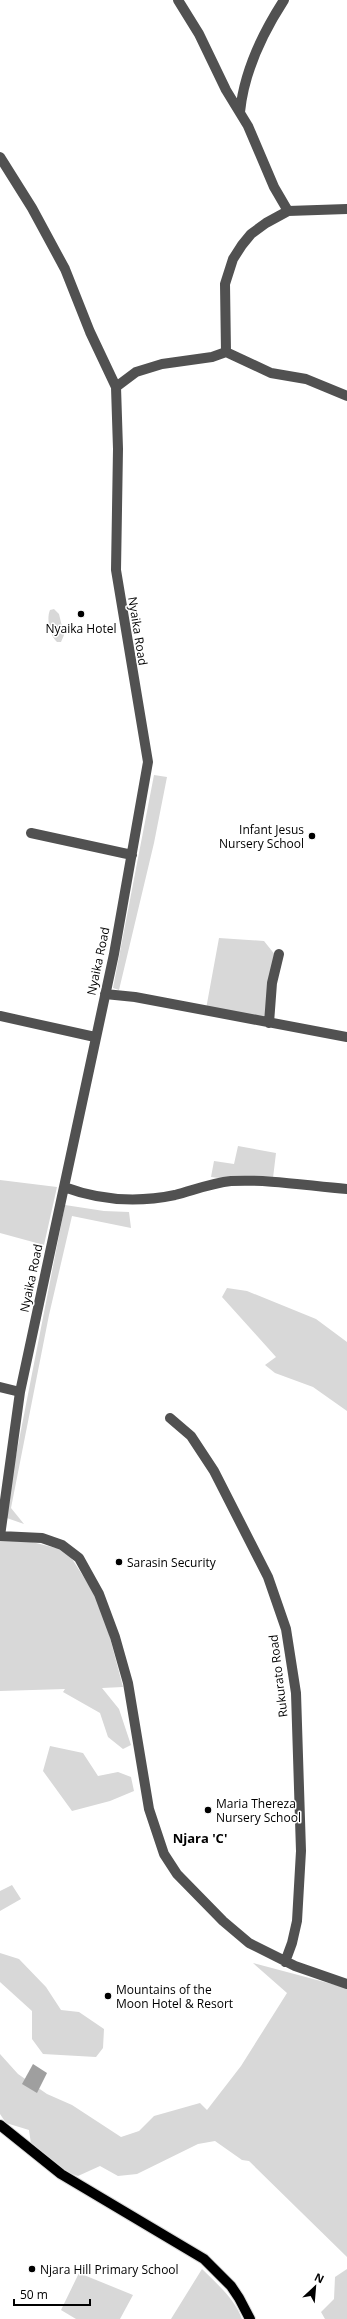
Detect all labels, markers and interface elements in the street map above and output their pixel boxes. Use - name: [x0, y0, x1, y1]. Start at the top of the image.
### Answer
- street label: Nyaika Road: [124, 595, 152, 667]
- marker: Nyaika Hotel: [76, 609, 86, 619]
- place label: Nyaika Hotel: [46, 620, 116, 637]
- place label: Infant Jesus Nursery School: [219, 821, 304, 852]
- marker: Infant Jesus Nursery School: [307, 831, 317, 841]
- street label: Nyaika Road: [82, 925, 114, 997]
- street label: Nyaika Road: [15, 1242, 47, 1314]
- place label: Sarasin Security: [127, 1554, 217, 1571]
- marker: Sarasin Security: [114, 1557, 124, 1567]
- street label: Rukurato Road: [264, 1634, 292, 1718]
- place label: Maria Thereza Nursery School: [216, 1795, 301, 1826]
- marker: Maria Thereza Nursery School: [203, 1805, 213, 1815]
- district label: Njara 'C': [173, 1829, 227, 1847]
- place label: Mountains of the Moon Hotel & Resort: [116, 1981, 233, 2012]
- marker: Mountains of the Moon Hotel & Resort: [103, 1991, 113, 2001]
- place label: Njara Hill Primary School: [40, 2261, 179, 2278]
- marker: Njara Hill Primary School: [27, 2264, 37, 2274]
- north arrow: [295, 2267, 335, 2307]
- text: N: [312, 2269, 327, 2286]
- scale bar: [14, 2281, 90, 2307]
- text: 50 m: [20, 2286, 48, 2303]

